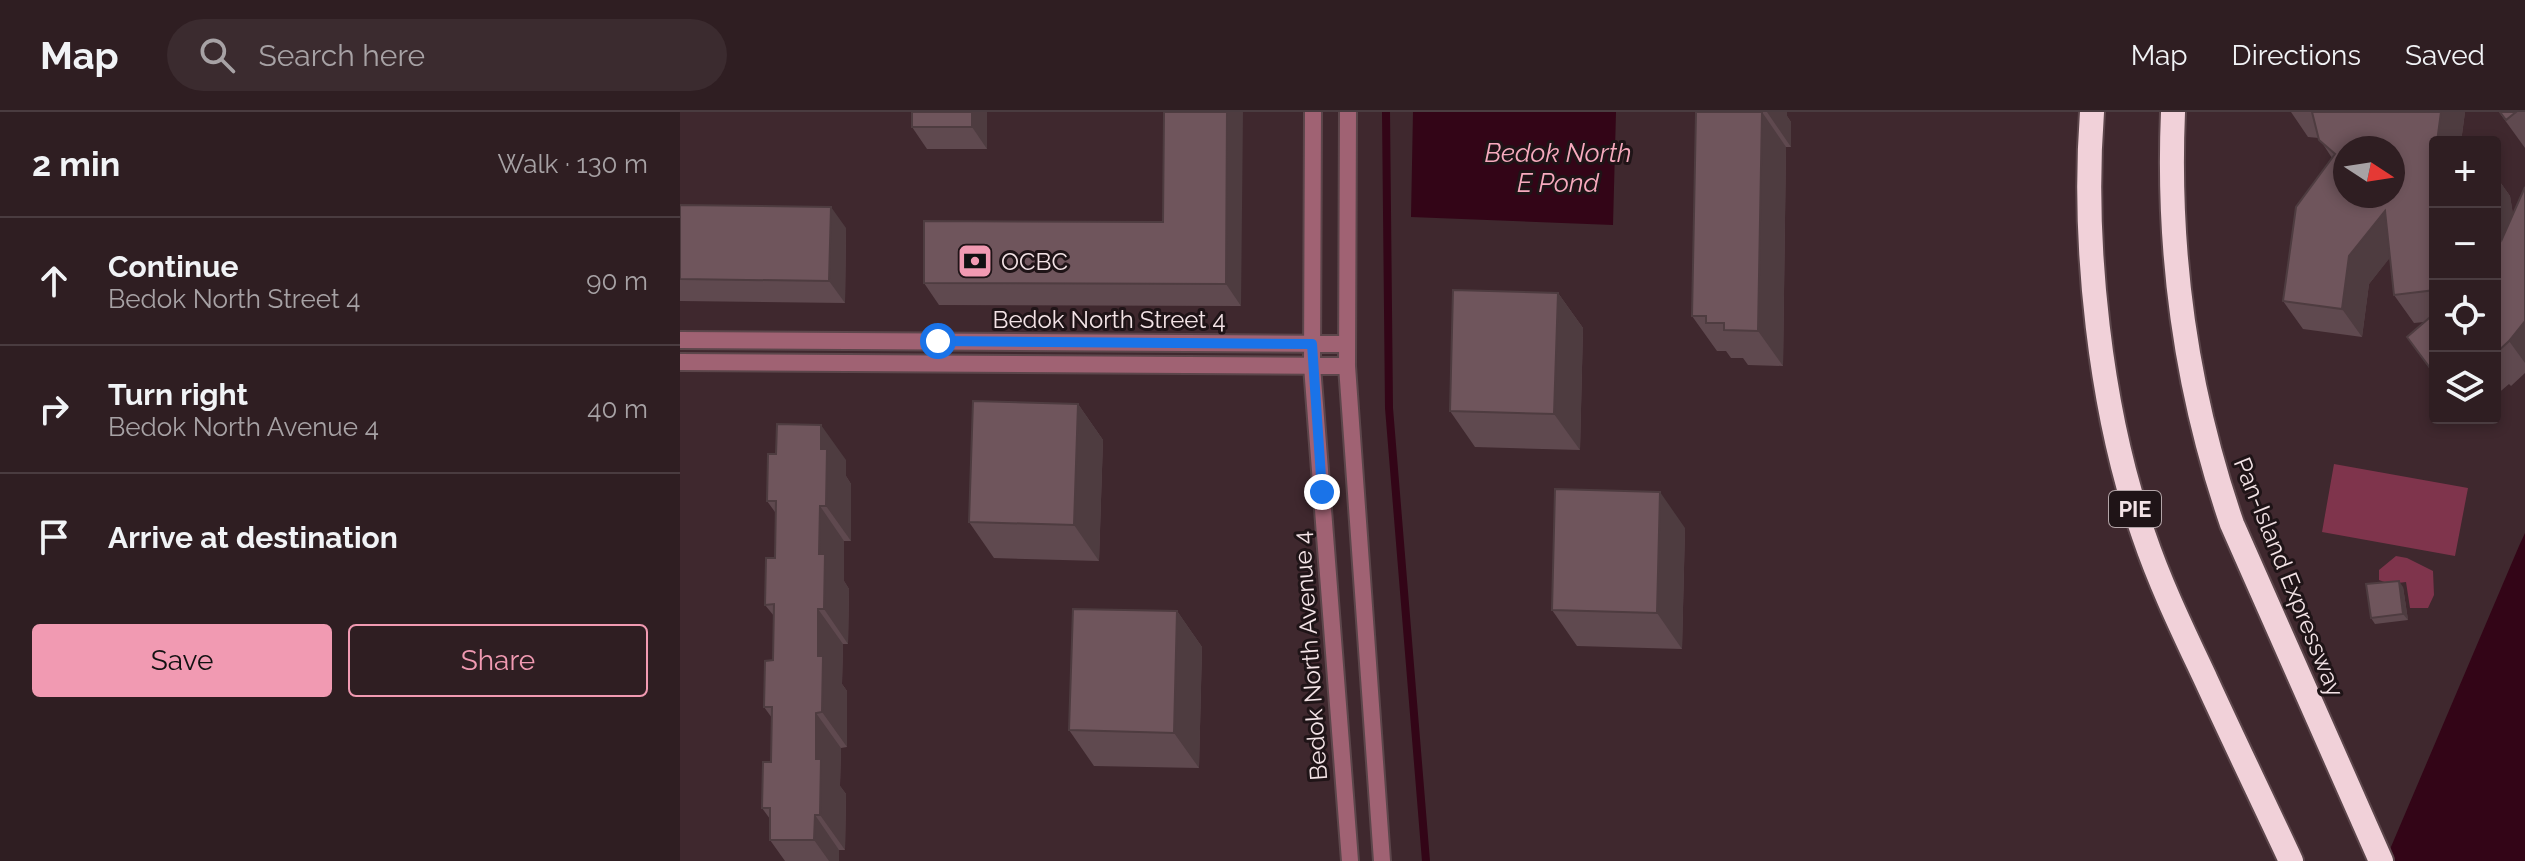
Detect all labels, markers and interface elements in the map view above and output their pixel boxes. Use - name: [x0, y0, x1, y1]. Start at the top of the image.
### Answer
- search box: [167, 19, 727, 91]
- text: Map: [40, 33, 119, 78]
- icon: search: [195, 33, 239, 77]
- text: Search here: [259, 38, 425, 73]
- text: Map: [2131, 39, 2188, 72]
- text: Directions: [2232, 39, 2361, 72]
- text: Saved: [2405, 39, 2485, 72]
- north arrow: [2333, 136, 2405, 208]
- map controls: [2429, 136, 2501, 424]
- button: +: [2429, 136, 2501, 208]
- water label: Bedok North E Pond: [1484, 138, 1632, 198]
- text: 2 min: [32, 144, 120, 184]
- text: Walk · 130 m: [498, 149, 648, 179]
- button: −: [2429, 208, 2501, 280]
- bank icon: OCBC: [956, 242, 994, 280]
- place label: OCBC: [1001, 247, 1068, 276]
- text: Continue: [108, 249, 239, 284]
- icon: ahead: [32, 259, 76, 303]
- text: 90 m: [586, 266, 648, 296]
- button: locate: [2429, 280, 2501, 352]
- text: Bedok North Street 4: [108, 284, 361, 314]
- street label: Bedok North Street 4: [992, 305, 1226, 334]
- route start: [920, 323, 956, 359]
- button: layers: [2429, 352, 2501, 424]
- text: Turn right: [108, 377, 248, 412]
- icon: right: [32, 387, 76, 431]
- text: 40 m: [587, 394, 648, 424]
- text: Bedok North Avenue 4: [108, 412, 379, 442]
- street label: Pan-Island Expressway: [2228, 453, 2350, 701]
- route end: [1304, 474, 1340, 510]
- road number: PIE: [2109, 491, 2161, 527]
- icon: arrive: [32, 515, 76, 559]
- text: Arrive at destination: [108, 520, 398, 555]
- street label: Bedok North Avenue 4: [1287, 530, 1333, 782]
- button: Save: [32, 624, 332, 697]
- button: Share: [348, 624, 648, 697]

